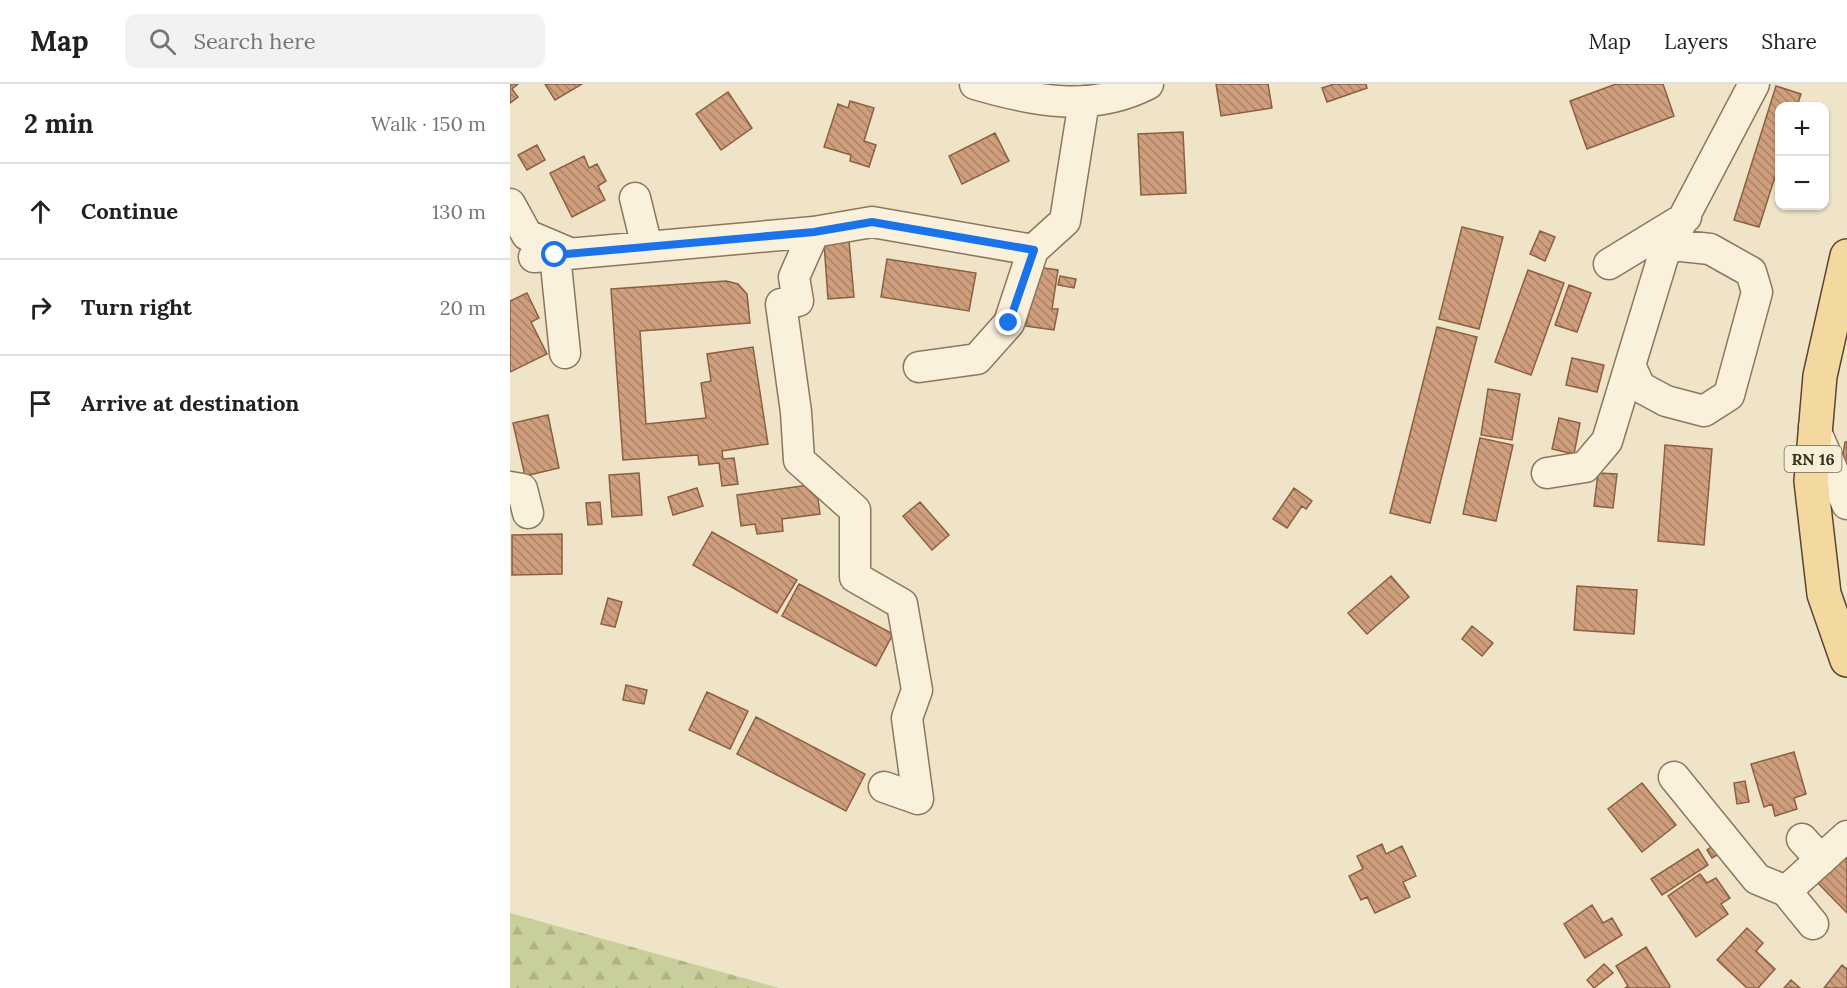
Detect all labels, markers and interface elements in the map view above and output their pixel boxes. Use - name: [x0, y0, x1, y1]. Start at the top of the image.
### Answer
- search box: [125, 14, 545, 68]
- text: Map: [30, 23, 89, 59]
- icon: search: [146, 25, 179, 58]
- text: Search here: [194, 27, 316, 55]
- text: Map: [1588, 28, 1631, 55]
- text: Layers: [1664, 28, 1728, 55]
- text: Share: [1761, 28, 1817, 55]
- map controls: [1775, 102, 1829, 210]
- button: +: [1775, 102, 1829, 156]
- text: 2 min: [24, 107, 94, 140]
- text: Walk · 150 m: [371, 111, 486, 136]
- button: −: [1775, 156, 1829, 210]
- icon: ahead: [24, 195, 57, 228]
- text: Continue: [81, 197, 178, 225]
- text: 130 m: [432, 199, 486, 224]
- route start: [541, 241, 567, 267]
- icon: right: [24, 291, 57, 324]
- text: Turn right: [81, 293, 192, 321]
- text: 20 m: [440, 295, 486, 320]
- route end: [995, 309, 1021, 335]
- icon: arrive: [24, 387, 57, 420]
- text: Arrive at destination: [81, 389, 299, 417]
- road number: RN 16: [1784, 446, 1842, 472]

